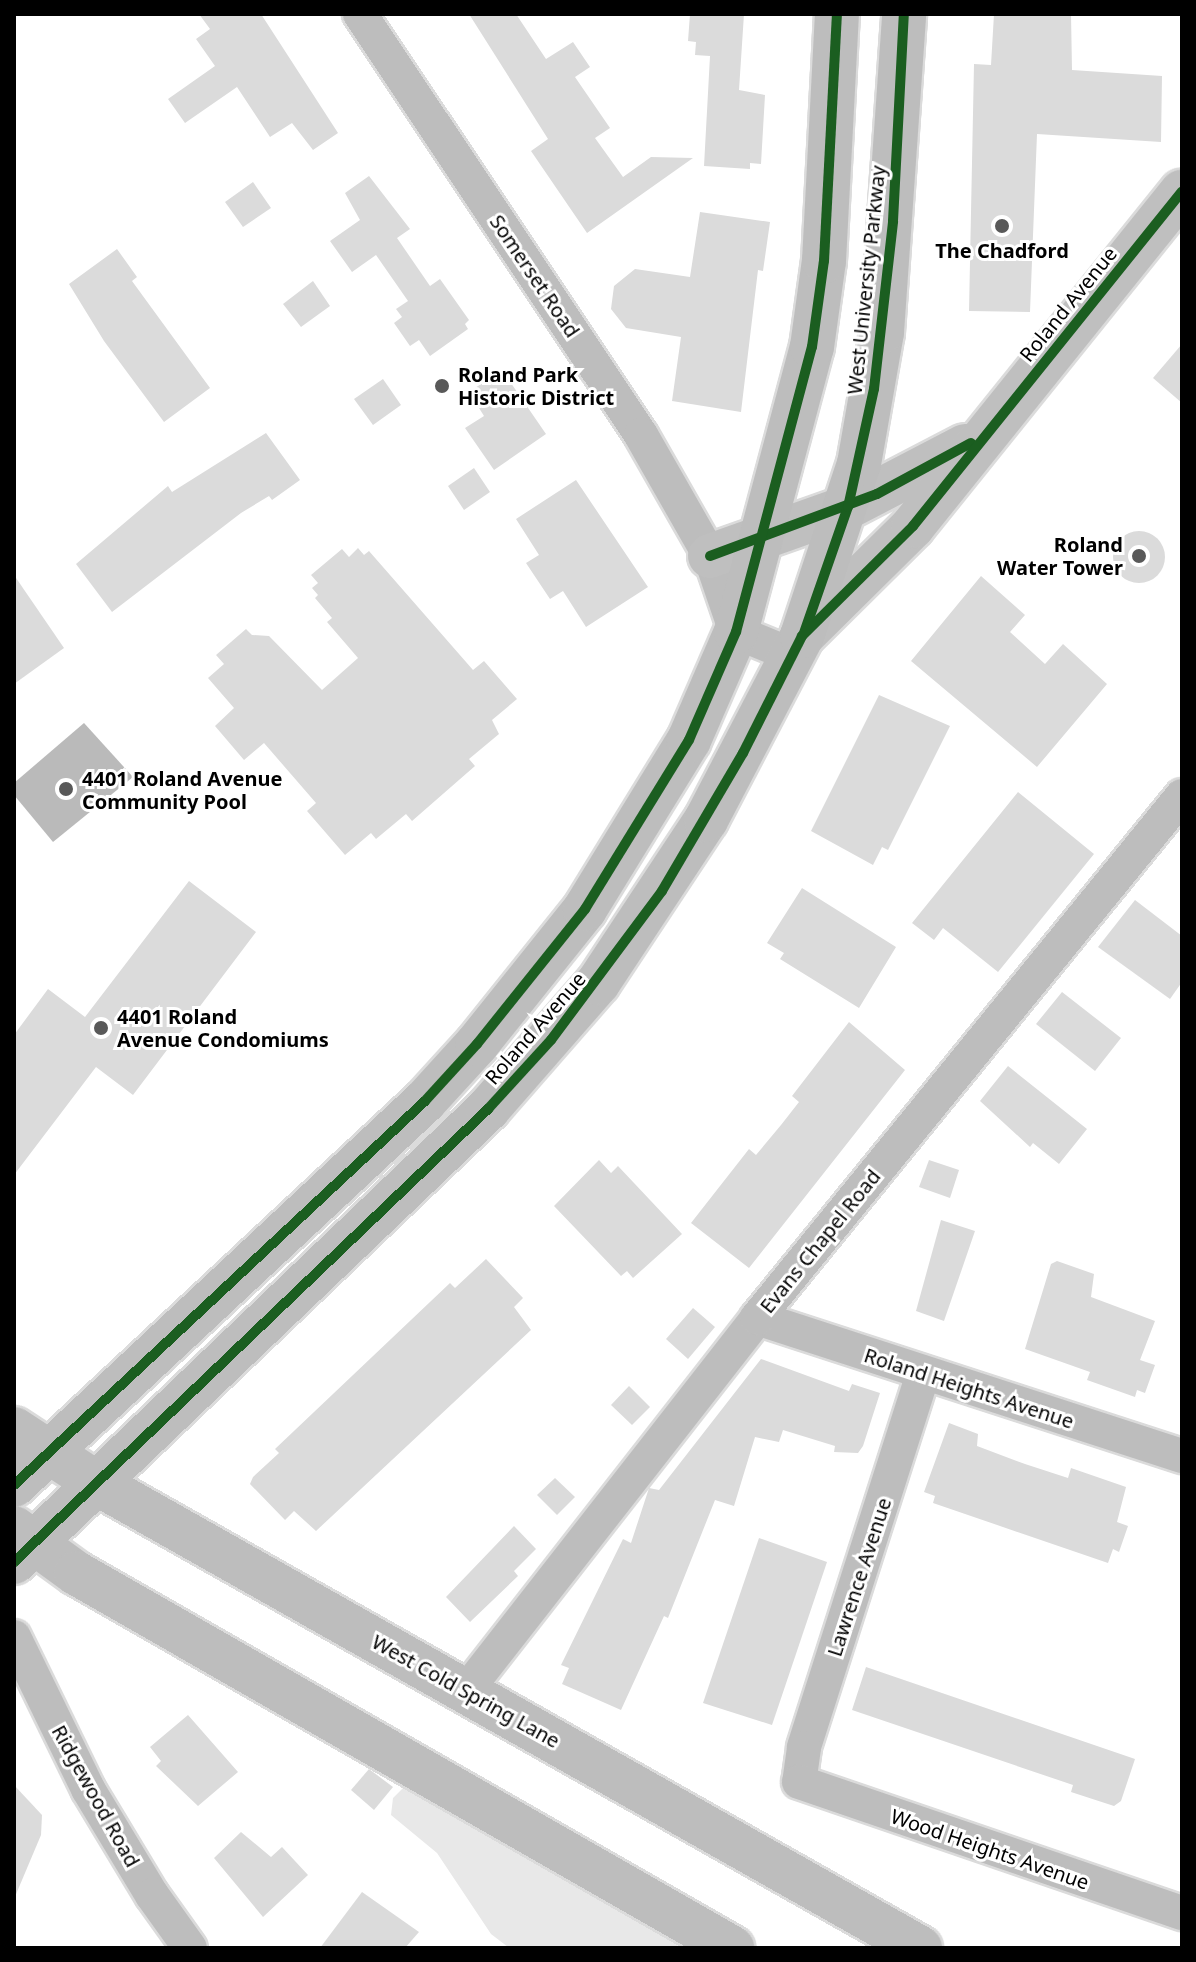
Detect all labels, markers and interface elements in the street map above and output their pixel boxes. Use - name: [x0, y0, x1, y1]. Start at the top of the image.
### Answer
- street label: West University Parkway: [842, 164, 890, 396]
- street label: Somerset Road: [485, 210, 585, 342]
- marker: The Chadford: [993, 217, 1011, 235]
- place label: The Chadford: [935, 238, 1069, 262]
- street label: Roland Avenue: [1014, 242, 1122, 366]
- place label: Roland Park Historic District: [458, 362, 614, 409]
- marker: Roland Park Historic District: [433, 377, 451, 395]
- place label: Roland Water Tower: [997, 532, 1123, 579]
- marker: Roland Water Tower: [1130, 547, 1148, 565]
- place label: 4401 Roland Avenue Community Pool: [82, 766, 282, 813]
- marker: 4401 Roland Avenue Community Pool: [57, 780, 75, 798]
- street label: Roland Avenue: [480, 967, 590, 1089]
- place label: 4401 Roland Avenue Condomiums: [117, 1004, 329, 1051]
- marker: 4401 Roland Avenue Condomiums: [92, 1019, 110, 1037]
- street label: Evans Chapel Road: [755, 1164, 885, 1318]
- street label: Roland Heights Avenue: [861, 1343, 1077, 1433]
- street label: Lawrence Avenue: [822, 1495, 896, 1659]
- street label: West Cold Spring Lane: [368, 1629, 564, 1753]
- street label: Ridgewood Road: [47, 1721, 145, 1871]
- street label: Wood Heights Avenue: [888, 1804, 1092, 1894]

